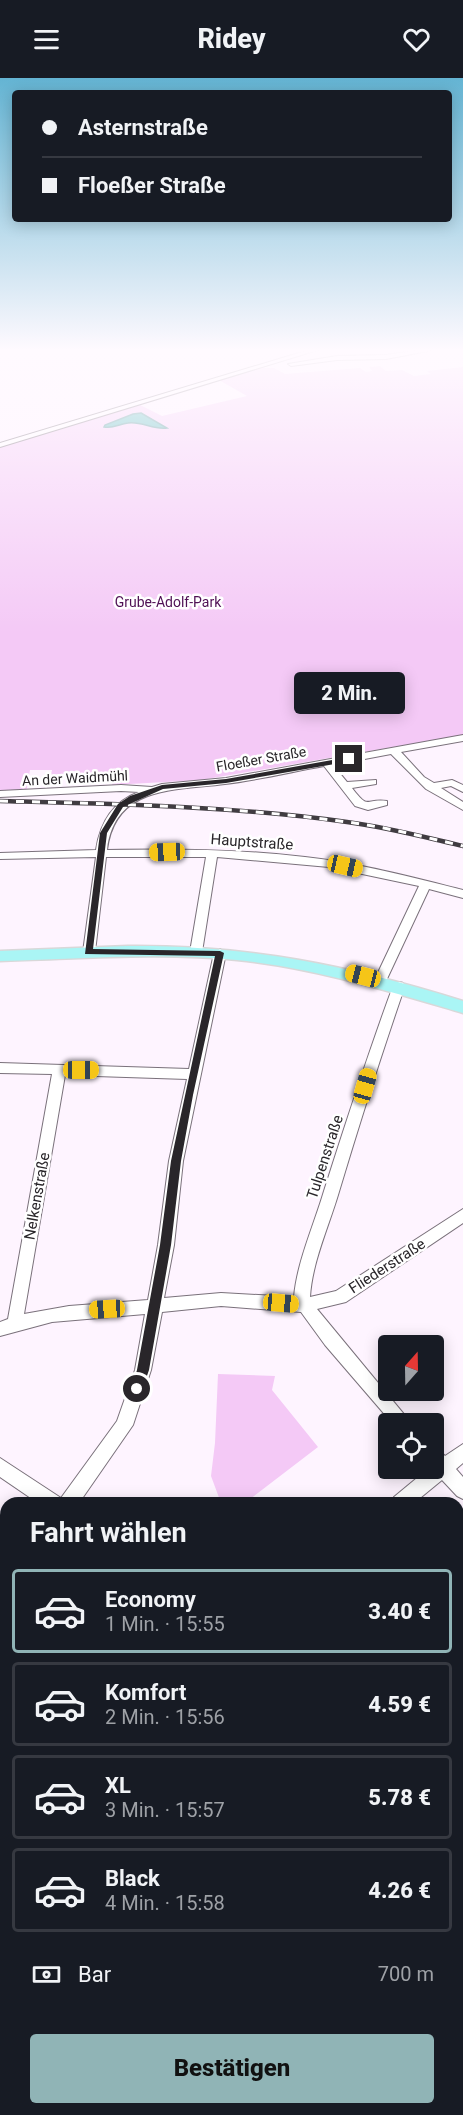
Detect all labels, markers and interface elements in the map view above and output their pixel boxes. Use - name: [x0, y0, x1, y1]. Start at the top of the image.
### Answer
- icon: menu: [30, 23, 63, 56]
- text: Ridey: [197, 23, 266, 55]
- icon: heart: [400, 23, 433, 56]
- text: Asternstraße: [78, 115, 208, 140]
- text: Floeßer Straße: [78, 173, 226, 198]
- park label: Grube-Adolf-Park: [115, 594, 222, 610]
- callout: 2 Min.: [294, 672, 404, 714]
- text: 2 Min.: [321, 681, 378, 705]
- street label: Floeßer Straße: [215, 743, 307, 775]
- route end: [335, 745, 362, 772]
- street label: An der Waidmühl: [22, 767, 128, 789]
- street label: Hauptstraße: [210, 830, 294, 854]
- car: [149, 842, 185, 862]
- car: [325, 853, 365, 879]
- car: [343, 963, 383, 989]
- car: [63, 1061, 99, 1079]
- car: [351, 1066, 379, 1106]
- street label: Tulpenstraße: [303, 1113, 347, 1201]
- street label: Nelkenstraße: [20, 1151, 54, 1241]
- street label: Fliederstraße: [345, 1235, 429, 1297]
- car: [262, 1292, 300, 1314]
- car: [89, 1299, 125, 1319]
- north arrow: [378, 1335, 444, 1401]
- map controls: [378, 1335, 444, 1479]
- route start: [123, 1375, 150, 1402]
- button: locate: [378, 1413, 444, 1479]
- text: Fahrt wählen: [30, 1517, 187, 1549]
- icon: car: [33, 1584, 87, 1638]
- text: Economy: [105, 1587, 196, 1612]
- text: 3.40 €: [368, 1599, 431, 1624]
- text: 1 Min. · 15:55: [105, 1612, 225, 1636]
- icon: car: [33, 1677, 87, 1731]
- text: Komfort: [105, 1680, 187, 1705]
- text: 4.59 €: [368, 1692, 431, 1717]
- text: 2 Min. · 15:56: [105, 1705, 225, 1729]
- icon: car: [33, 1770, 87, 1824]
- text: XL: [105, 1773, 131, 1798]
- text: 5.78 €: [368, 1785, 431, 1810]
- text: 3 Min. · 15:57: [105, 1798, 225, 1822]
- icon: car: [33, 1863, 87, 1917]
- text: Black: [105, 1866, 160, 1891]
- text: 4.26 €: [368, 1878, 431, 1903]
- text: 4 Min. · 15:58: [105, 1891, 225, 1915]
- icon: cash: [30, 1958, 63, 1991]
- text: Bar: [78, 1962, 111, 1987]
- text: 700 m: [378, 1962, 434, 1986]
- button: Bestätigen: [30, 2034, 434, 2103]

